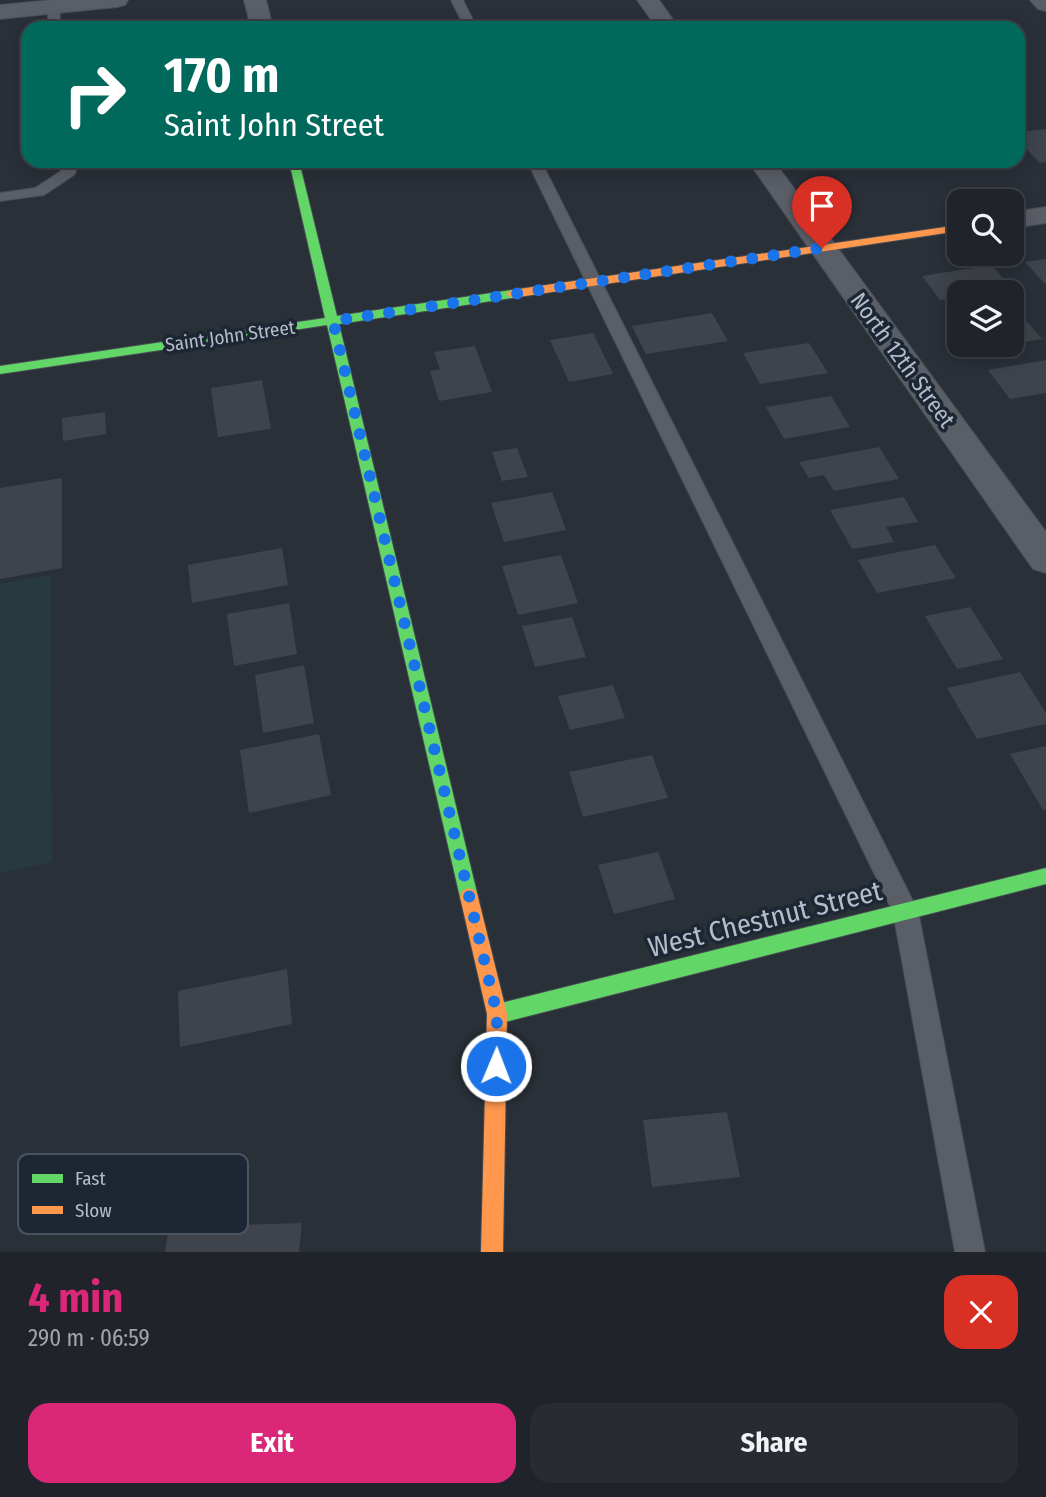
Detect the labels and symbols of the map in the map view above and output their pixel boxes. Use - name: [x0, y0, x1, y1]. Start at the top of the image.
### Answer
- pin: [792, 176, 852, 248]
- street label: North 12th Street: [845, 287, 962, 433]
- street label: Saint John Street: [164, 315, 297, 356]
- street label: West Chestnut Street: [645, 874, 886, 964]
- position arrow: [459, 1029, 533, 1103]
- legend: [18, 1154, 248, 1234]
- text: Fast: [75, 1167, 106, 1190]
- text: Slow: [75, 1199, 112, 1222]

